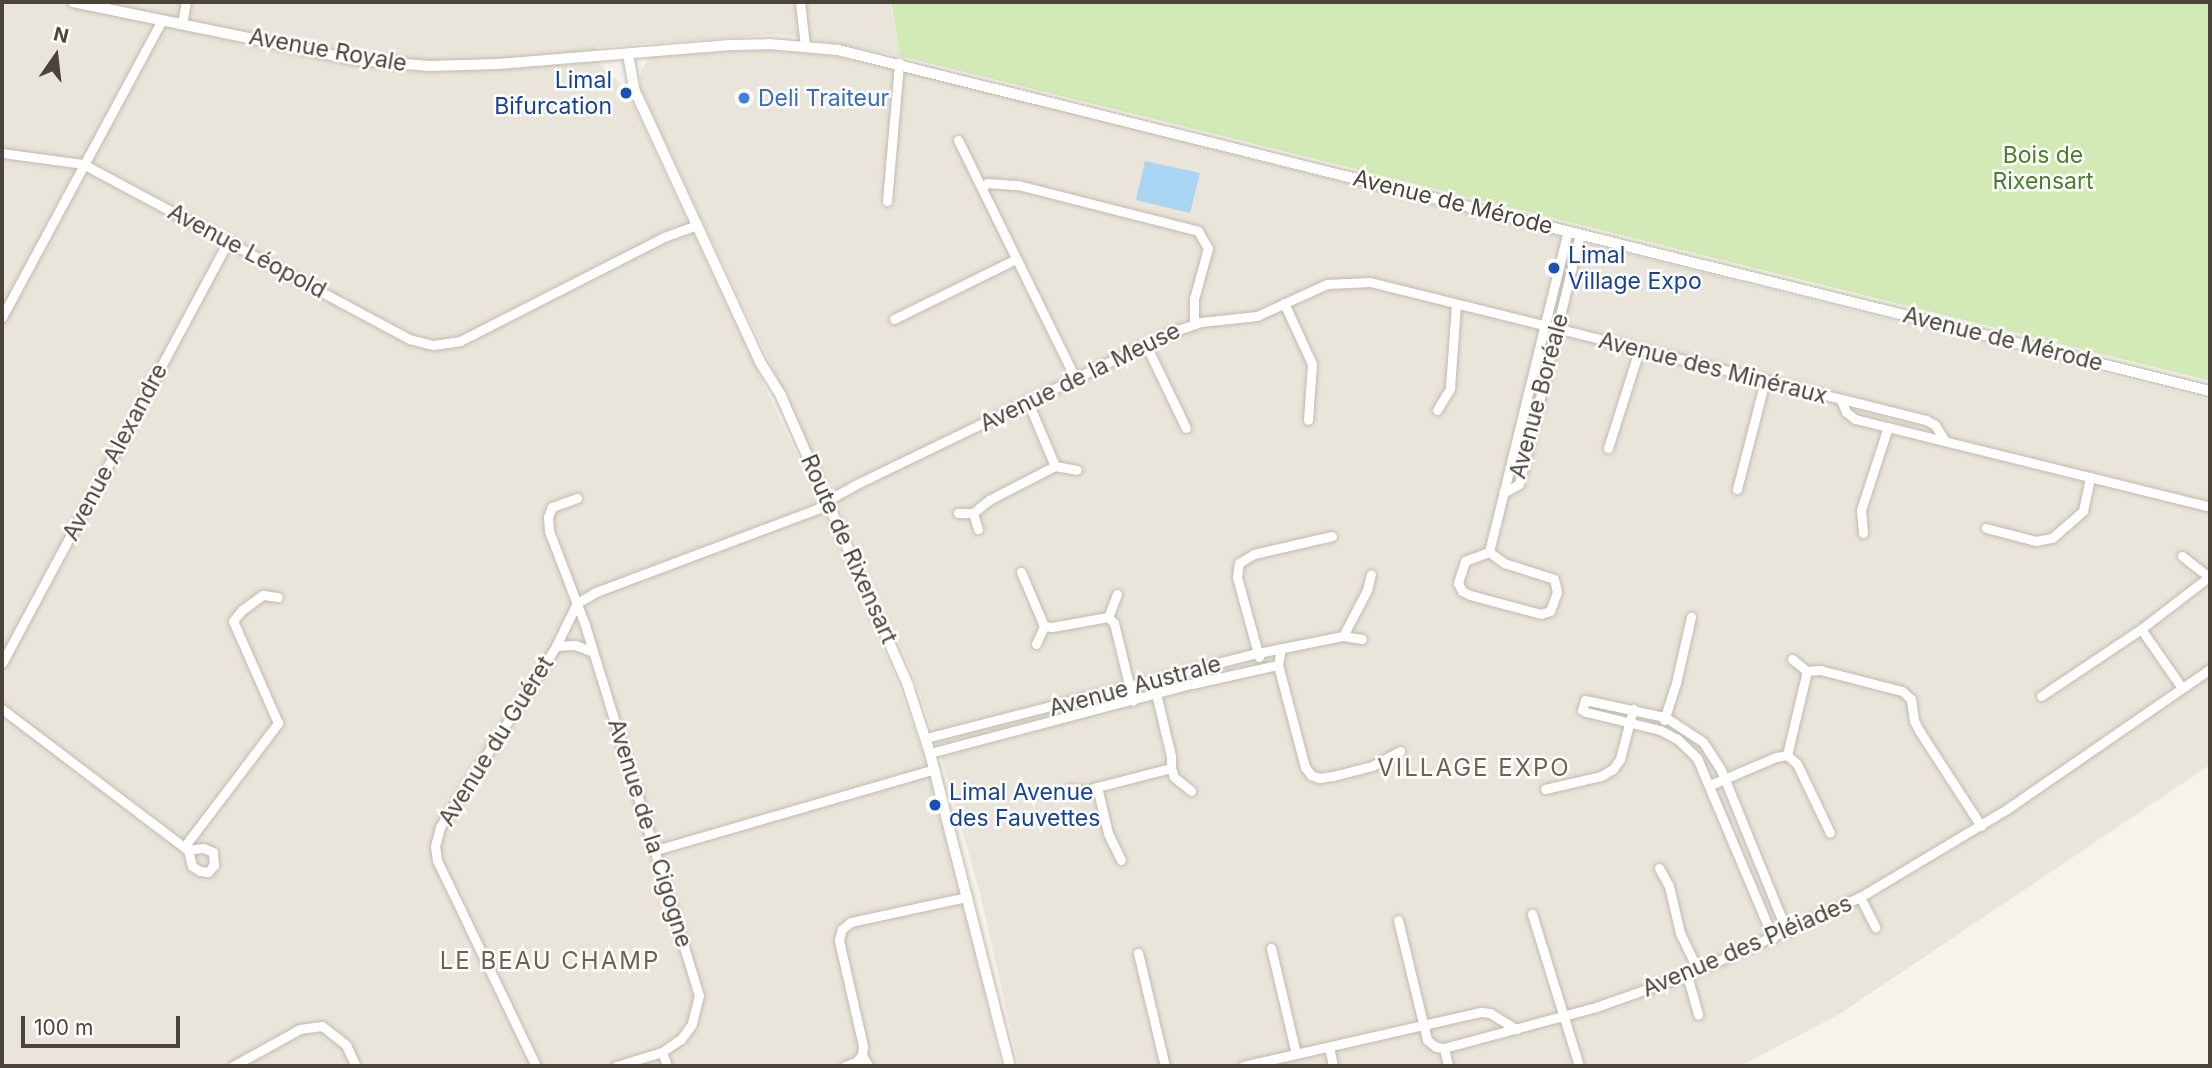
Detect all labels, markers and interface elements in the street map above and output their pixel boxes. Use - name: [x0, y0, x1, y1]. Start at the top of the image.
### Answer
- north arrow: [21, 21, 91, 91]
- text: N: [51, 22, 71, 48]
- street label: Avenue Royale: [247, 23, 409, 77]
- place label: Limal Bifurcation: [494, 66, 612, 120]
- place label: Deli Traiteur: [758, 84, 889, 112]
- marker: Limal Bifurcation: [618, 85, 634, 101]
- marker: Deli Traiteur: [736, 90, 752, 106]
- park label: Bois de Rixensart: [1992, 141, 2094, 195]
- street label: Avenue de Mérode: [1350, 164, 1556, 240]
- street label: Avenue Léopold: [163, 198, 331, 304]
- place label: Limal Village Expo: [1568, 241, 1702, 295]
- marker: Limal Village Expo: [1546, 260, 1562, 276]
- street label: Avenue de Mérode: [1900, 301, 2106, 377]
- street label: Avenue Boréale: [1504, 310, 1574, 482]
- street label: Avenue de la Meuse: [975, 316, 1185, 438]
- street label: Avenue des Minéraux: [1596, 326, 1830, 410]
- street label: Avenue Alexandre: [57, 359, 173, 545]
- street label: Route de Rixensart: [795, 450, 903, 648]
- street label: Avenue Australe: [1046, 650, 1224, 722]
- street label: Avenue du Guéret: [433, 651, 559, 831]
- street label: Avenue de la Cigogne: [602, 715, 698, 951]
- district label: VILLAGE EXPO: [1379, 754, 1569, 782]
- place label: Limal Avenue des Fauvettes: [949, 778, 1100, 832]
- marker: Limal Avenue des Fauvettes: [927, 797, 943, 813]
- street label: Avenue des Pléiades: [1638, 889, 1856, 1003]
- district label: LE BEAU CHAMP: [441, 947, 659, 975]
- scale bar: [24, 1002, 184, 1046]
- text: 100 m: [34, 1015, 93, 1040]

